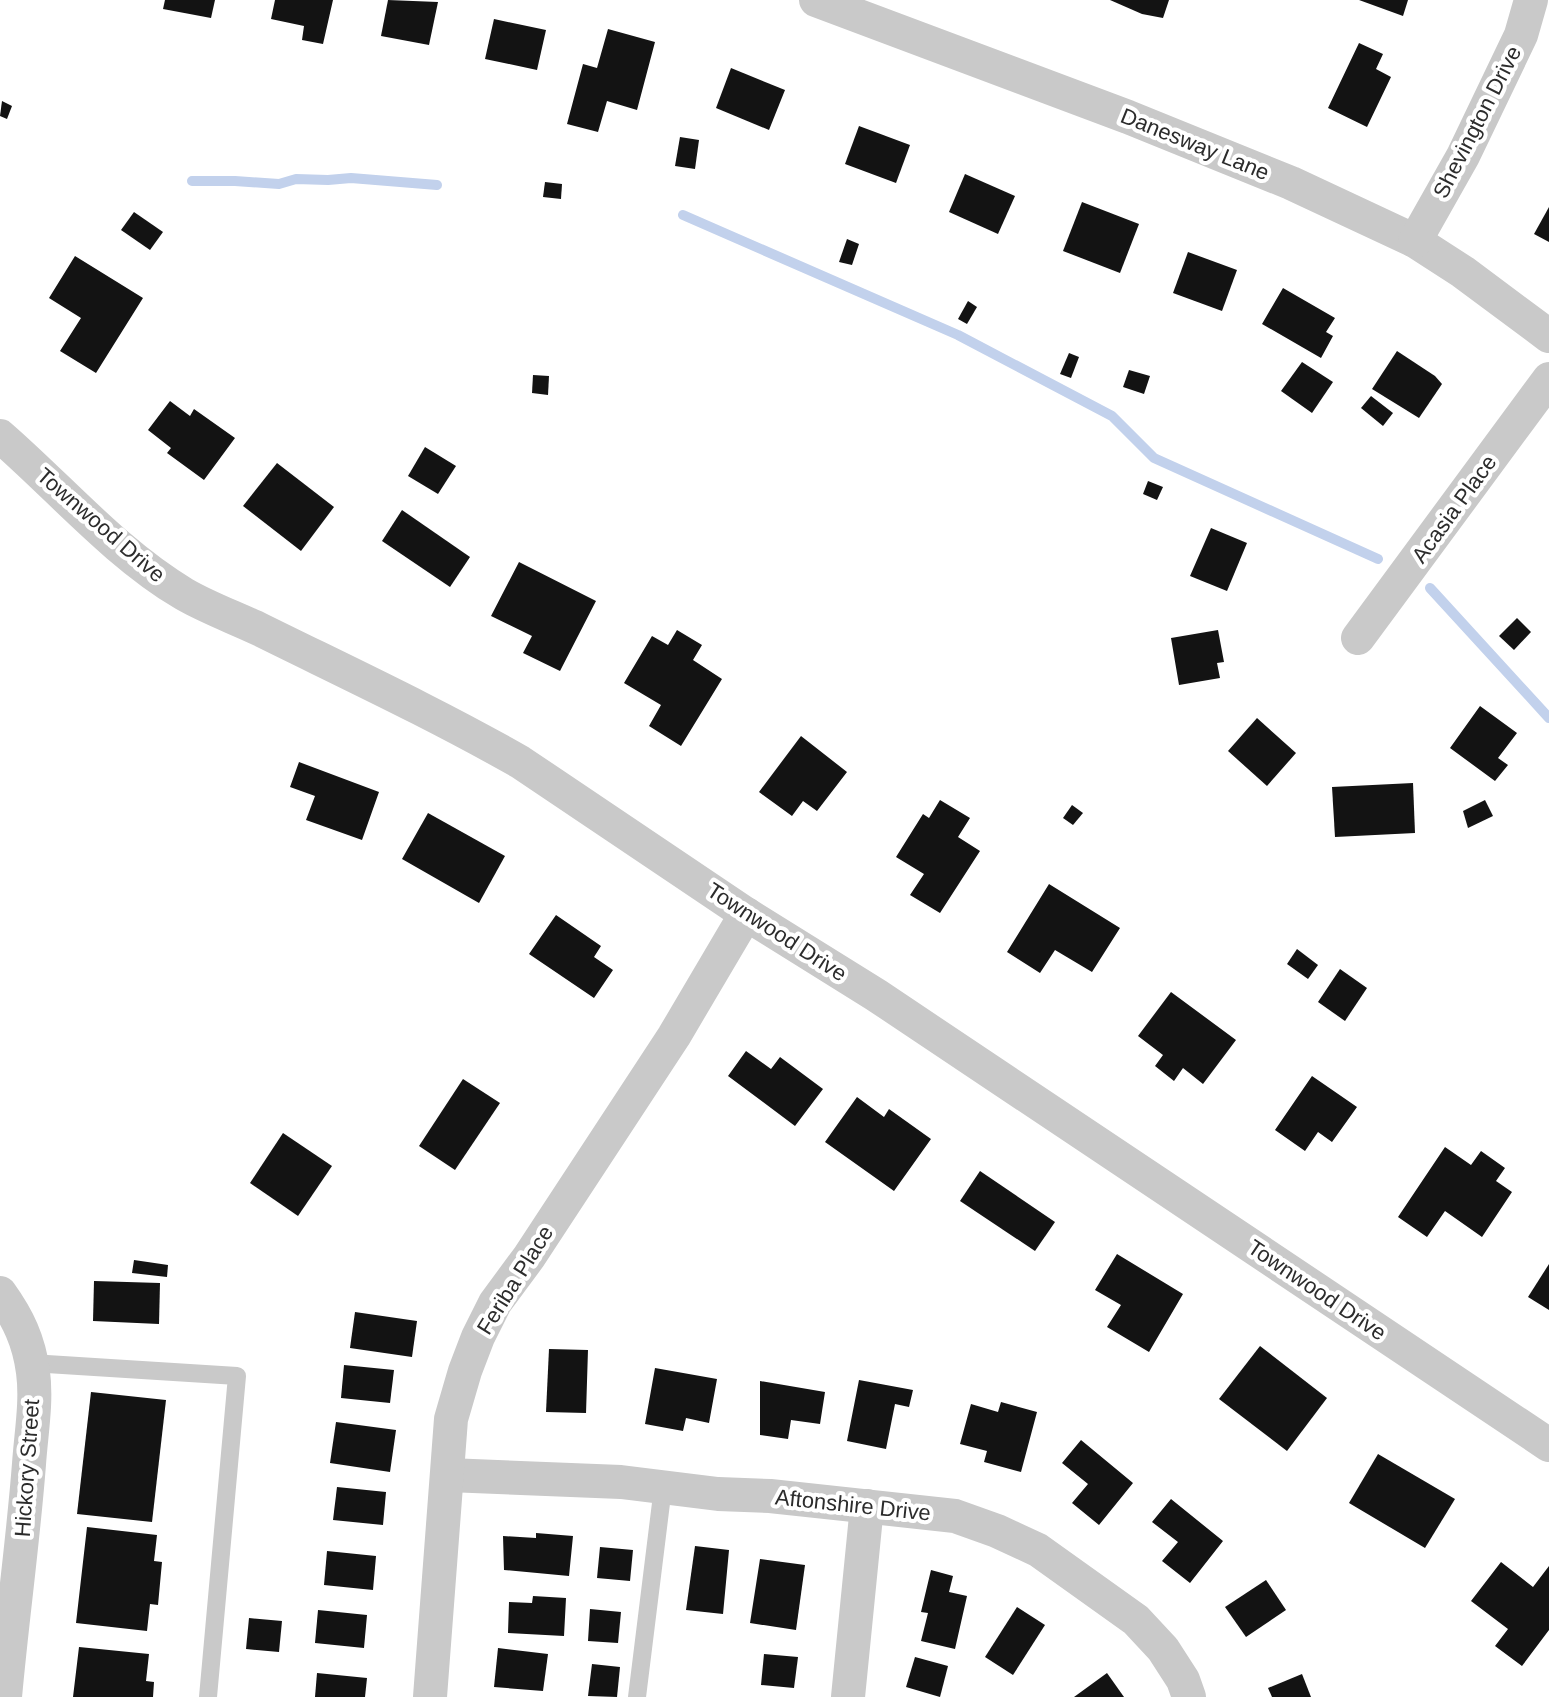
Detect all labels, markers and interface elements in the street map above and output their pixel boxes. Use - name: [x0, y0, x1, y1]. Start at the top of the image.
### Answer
- street label: Shevington Drive: [1428, 42, 1526, 202]
- street label: Danesway Lane: [1117, 103, 1273, 185]
- street label: Acasia Place: [1407, 450, 1501, 568]
- street label: Townwood Drive: [32, 463, 170, 587]
- street label: Townwood Drive: [703, 878, 851, 986]
- street label: Feriba Place: [472, 1221, 558, 1339]
- street label: Townwood Drive: [1243, 1235, 1391, 1345]
- street label: Hickory Street: [10, 1398, 44, 1538]
- street label: Aftonshire Drive: [774, 1484, 932, 1526]

